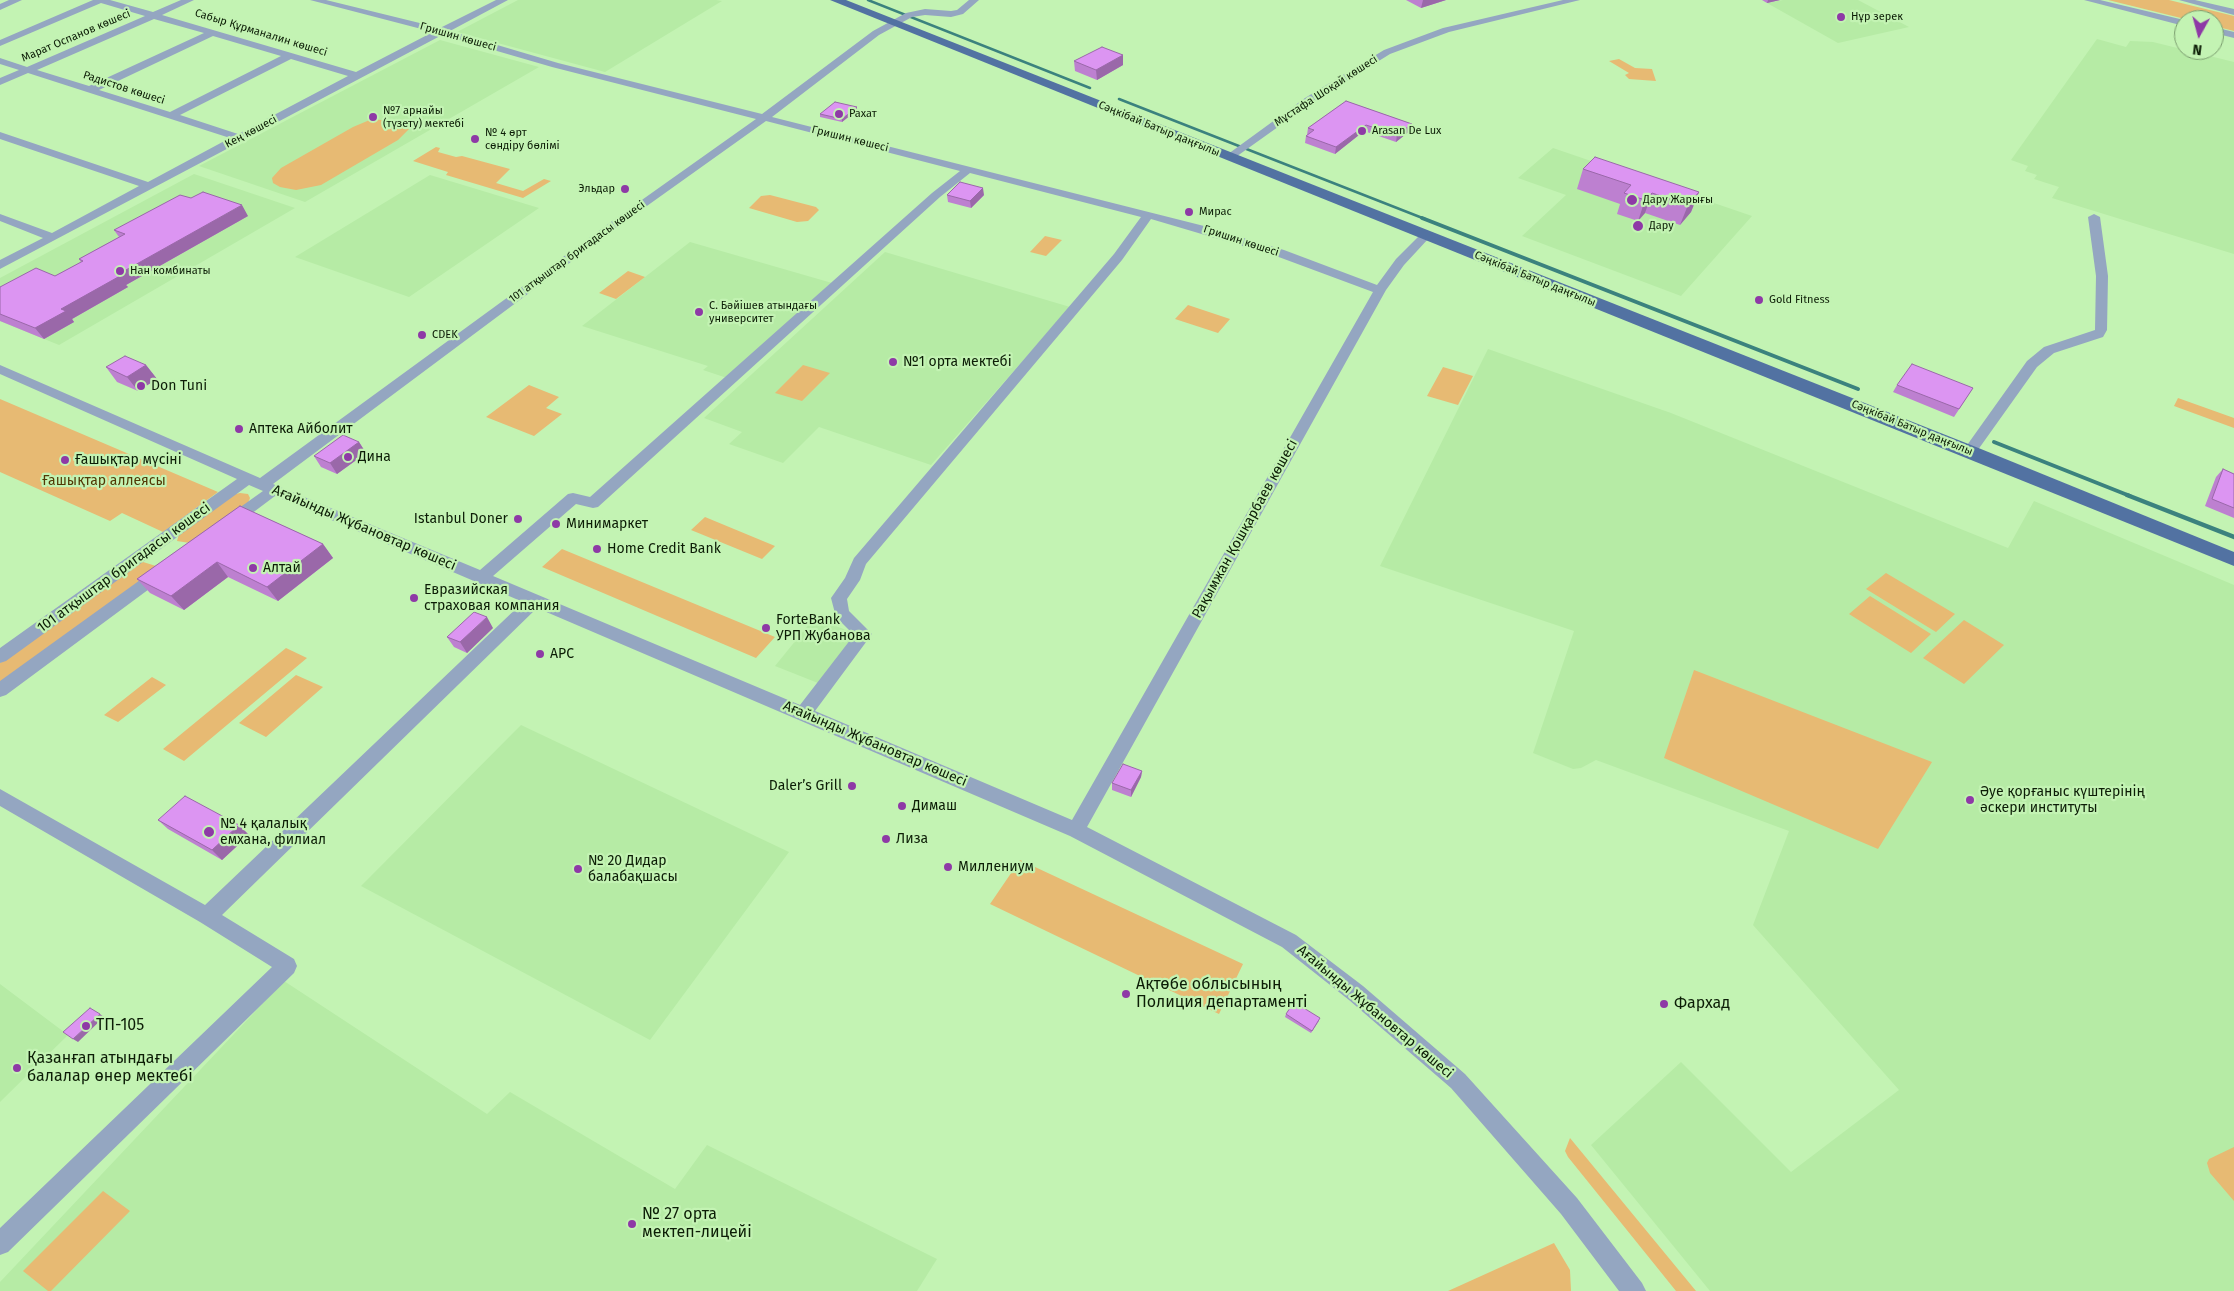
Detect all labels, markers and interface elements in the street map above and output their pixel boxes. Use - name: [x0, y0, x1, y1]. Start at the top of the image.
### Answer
- street label: Марат Оспанов көшесі: [19, 7, 133, 65]
- street label: Сабыр Құрманалин көшесі: [193, 7, 329, 59]
- place label: Нұр зерек: [1851, 10, 1903, 24]
- north arrow: [2174, 10, 2224, 60]
- marker: Нұр зерек: [1835, 11, 1847, 23]
- street label: Гришин көшесі: [418, 20, 498, 54]
- text: N: [2192, 40, 2203, 58]
- street label: Мұстафа Шоқай көшесі: [1272, 53, 1380, 129]
- street label: Радистов көшесі: [81, 69, 167, 107]
- street label: Сәңкібай Батыр даңғылы: [1096, 99, 1222, 159]
- place label: №7 арнайы (түзету) мектебі: [383, 104, 464, 130]
- place label: Рахат: [849, 107, 877, 121]
- marker: Рахат: [833, 108, 845, 120]
- marker: №7 арнайы (түзету) мектебі: [367, 111, 379, 123]
- street label: Кең көшесі: [223, 113, 279, 151]
- street label: Гришин көшесі: [810, 123, 890, 155]
- place label: Arasan De Lux: [1372, 124, 1441, 138]
- marker: Arasan De Lux: [1356, 125, 1368, 137]
- place label: № 4 өрт сөндіру бөлімі: [485, 126, 560, 152]
- marker: № 4 өрт сөндіру бөлімі: [469, 133, 481, 145]
- place label: Эльдар: [579, 182, 615, 196]
- marker: Эльдар: [619, 183, 631, 195]
- marker: Дару Жарығы: [1625, 193, 1639, 207]
- place label: Дару Жарығы: [1643, 193, 1713, 207]
- street label: 101 атқыштар бригадасы көшесі: [506, 198, 648, 306]
- place label: Мирас: [1199, 205, 1232, 219]
- marker: Мирас: [1183, 206, 1195, 218]
- marker: Дару: [1631, 219, 1645, 233]
- place label: Дару: [1649, 219, 1674, 233]
- street label: Гришин көшесі: [1202, 223, 1280, 259]
- street label: Сәңкібай Батыр даңғылы: [1472, 249, 1598, 309]
- place label: Нан комбинаты: [130, 264, 211, 278]
- marker: Нан комбинаты: [114, 265, 126, 277]
- place label: Gold Fitness: [1769, 293, 1830, 307]
- marker: Gold Fitness: [1753, 294, 1765, 306]
- place label: С. Бәйішев атындағы университет: [709, 299, 817, 325]
- marker: С. Бәйішев атындағы университет: [693, 306, 705, 318]
- place label: CDEK: [432, 328, 458, 342]
- marker: CDEK: [416, 329, 428, 341]
- place label: №1 орта мектебі: [903, 354, 1012, 370]
- marker: №1 орта мектебі: [887, 356, 899, 368]
- place label: Don Tuni: [151, 378, 207, 394]
- marker: Don Tuni: [135, 380, 147, 392]
- street label: Сәңкібай Батыр даңғылы: [1849, 398, 1975, 458]
- place label: Аптека Айболит: [249, 421, 353, 437]
- marker: Аптека Айболит: [233, 423, 245, 435]
- street label: Рақымжан Қошқарбаев көшесі: [1189, 437, 1301, 621]
- place label: Дина: [358, 449, 391, 465]
- marker: Дина: [342, 451, 354, 463]
- place label: Ғашықтар мүсіні: [75, 452, 182, 468]
- marker: Ғашықтар мүсіні: [59, 454, 71, 466]
- park label: Ғашықтар аллеясы: [42, 473, 166, 489]
- street label: Ағайынды Жұбановтар көшесі: [270, 482, 458, 574]
- street label: 101 атқыштар бригадасы көшесі: [34, 500, 214, 636]
- place label: Istanbul Doner: [414, 511, 508, 527]
- marker: Istanbul Doner: [512, 513, 524, 525]
- place label: Минимаркет: [566, 516, 648, 532]
- marker: Минимаркет: [550, 518, 562, 530]
- place label: Home Credit Bank: [607, 541, 721, 557]
- marker: Home Credit Bank: [591, 543, 603, 555]
- place label: Алтай: [263, 560, 301, 576]
- marker: Алтай: [247, 562, 259, 574]
- place label: Евразийская страховая компания: [424, 582, 559, 614]
- marker: Евразийская страховая компания: [408, 592, 420, 604]
- place label: ForteBank УРП Жубанова: [776, 612, 871, 644]
- marker: ForteBank УРП Жубанова: [760, 622, 772, 634]
- place label: АРС: [550, 646, 574, 662]
- marker: АРС: [534, 648, 546, 660]
- street label: Ағайынды Жұбановтар көшесі: [781, 698, 969, 790]
- place label: Daler’s Grill: [769, 778, 842, 794]
- marker: Daler’s Grill: [846, 780, 858, 792]
- place label: Әуе қорғаныс күштерінің әскери институты: [1980, 784, 2145, 816]
- marker: Әуе қорғаныс күштерінің әскери институты: [1964, 794, 1976, 806]
- place label: Димаш: [912, 798, 957, 814]
- marker: Димаш: [896, 800, 908, 812]
- place label: № 4 қалалық емхана, филиал: [220, 816, 326, 849]
- marker: № 4 қалалық емхана, филиал: [202, 825, 216, 839]
- place label: Лиза: [896, 831, 928, 847]
- marker: Лиза: [880, 833, 892, 845]
- place label: № 20 Дидар балабақшасы: [588, 853, 678, 886]
- place label: Миллениум: [958, 859, 1034, 875]
- marker: Миллениум: [942, 861, 954, 873]
- marker: № 20 Дидар балабақшасы: [572, 863, 584, 875]
- street label: Ағайынды Жұбановтар көшесі: [1294, 942, 1456, 1082]
- place label: Ақтөбе облысының Полиция департаменті: [1136, 975, 1308, 1013]
- marker: Ақтөбе облысының Полиция департаменті: [1120, 988, 1132, 1000]
- place label: Фархад: [1674, 994, 1730, 1014]
- marker: Фархад: [1658, 998, 1670, 1010]
- place label: ТП-105: [96, 1016, 144, 1036]
- marker: ТП-105: [80, 1020, 92, 1032]
- place label: Қазанғап атындағы балалар өнер мектебі: [27, 1049, 193, 1087]
- marker: Қазанғап атындағы балалар өнер мектебі: [11, 1062, 23, 1074]
- place label: № 27 орта мектеп-лицейі: [642, 1205, 752, 1243]
- marker: № 27 орта мектеп-лицейі: [626, 1218, 638, 1230]

